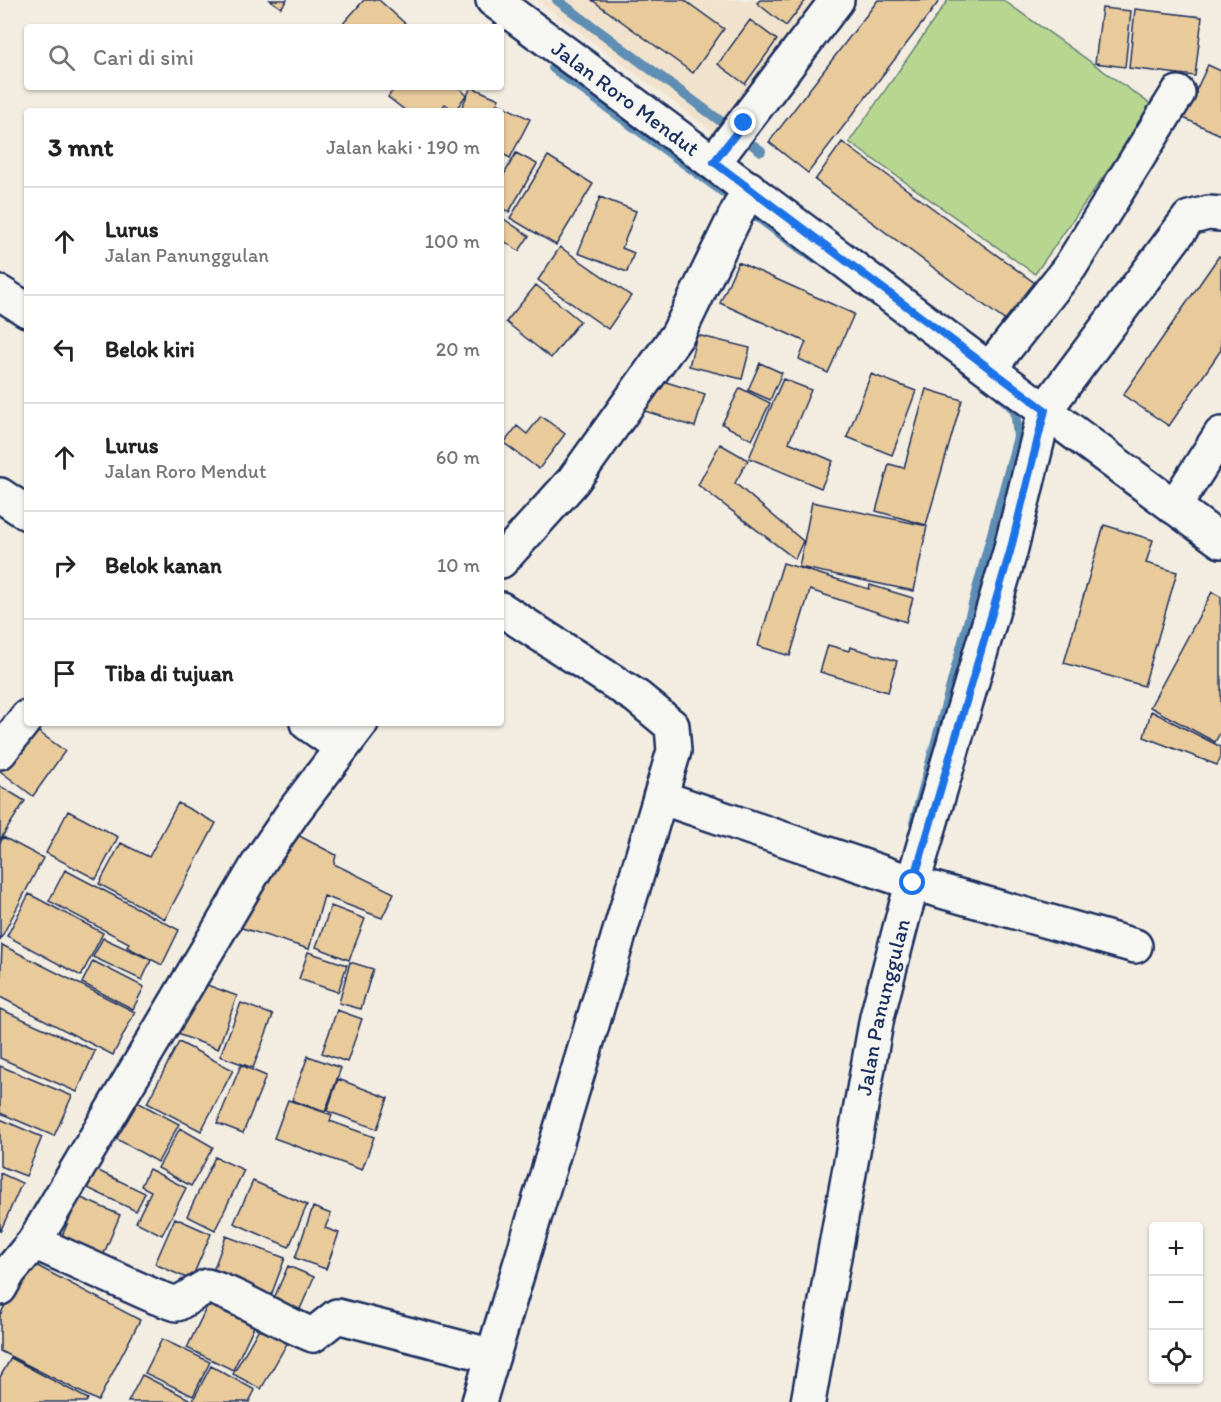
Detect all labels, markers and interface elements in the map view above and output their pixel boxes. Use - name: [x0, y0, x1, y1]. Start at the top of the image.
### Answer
- search box: [24, 24, 504, 90]
- street label: Jalan Roro Mendut: [546, 35, 705, 162]
- icon: search: [45, 41, 78, 74]
- text: Cari di sini: [93, 44, 194, 71]
- route end: [730, 109, 756, 135]
- text: 3 mnt: [48, 131, 114, 163]
- text: Jalan kaki · 190 m: [326, 135, 480, 159]
- text: Lurus: [105, 216, 159, 243]
- icon: ahead: [48, 225, 81, 258]
- text: 100 m: [425, 229, 480, 253]
- text: Jalan Panunggulan: [105, 243, 269, 267]
- icon: left: [48, 333, 81, 366]
- text: Belok kiri: [105, 336, 195, 363]
- text: 20 m: [436, 337, 480, 361]
- text: Lurus: [105, 432, 159, 459]
- icon: ahead: [48, 441, 81, 474]
- text: 60 m: [436, 445, 480, 469]
- text: Jalan Roro Mendut: [105, 459, 266, 483]
- icon: right: [48, 549, 81, 582]
- text: Belok kanan: [105, 552, 222, 579]
- text: 10 m: [437, 553, 480, 577]
- icon: arrive: [48, 657, 81, 690]
- text: Tiba di tujuan: [105, 660, 234, 687]
- route start: [899, 869, 925, 895]
- street label: Jalan Panunggulan: [850, 916, 916, 1098]
- map controls: [1149, 1222, 1203, 1384]
- button: +: [1149, 1222, 1203, 1276]
- button: −: [1149, 1276, 1203, 1330]
- button: locate: [1149, 1330, 1203, 1384]

